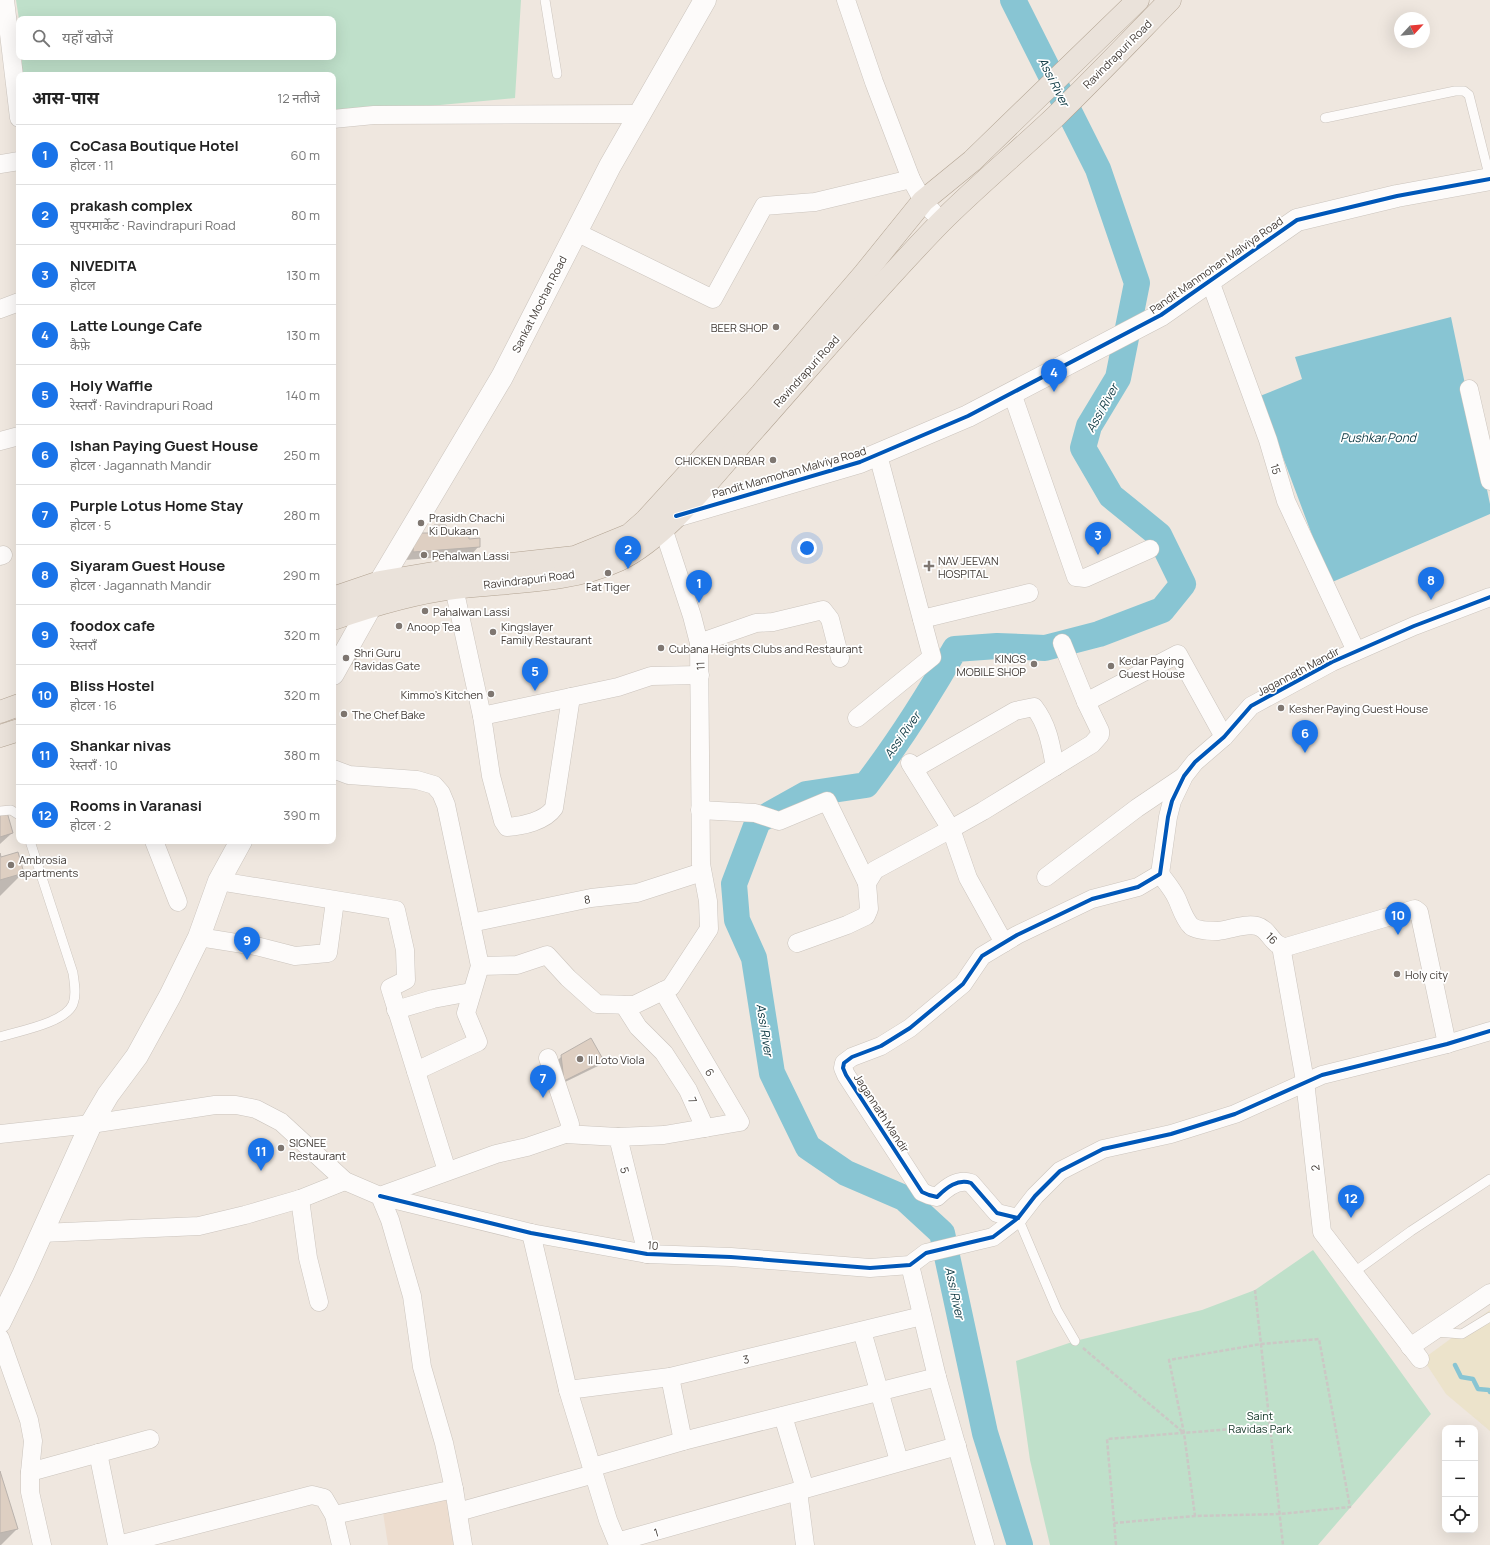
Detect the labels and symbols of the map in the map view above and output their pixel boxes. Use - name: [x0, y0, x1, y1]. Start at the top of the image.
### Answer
- north arrow: [1394, 12, 1430, 48]
- street label: Ravindrapuri Road: [1079, 16, 1155, 92]
- water label: Assi River: [1034, 55, 1074, 111]
- street label: Pandit Manmohan Malviya Road: [1146, 213, 1286, 317]
- street label: Sankat Mochan Road: [508, 253, 570, 355]
- place label: BEER SHOP: [711, 320, 768, 335]
- marker: BEER SHOP: [771, 322, 781, 332]
- street label: Ravindrapuri Road: [770, 332, 842, 410]
- pin: 4: [1041, 359, 1067, 392]
- water label: Assi River: [1082, 379, 1123, 435]
- water label: Pushkar Pond: [1340, 429, 1418, 446]
- street label: Pandit Manmohan Malviya Road: [710, 443, 868, 501]
- place label: CHICKEN DARBAR: [675, 453, 765, 468]
- marker: CHICKEN DARBAR: [768, 455, 778, 465]
- street label: 15: [1267, 462, 1285, 476]
- place label: Prasidh Chachi Ki Dukaan: [429, 510, 505, 538]
- marker: Prasidh Chachi Ki Dukaan: [416, 518, 426, 528]
- pin: 3: [1085, 522, 1111, 555]
- pin: 2: [615, 536, 641, 569]
- your location: [797, 538, 817, 558]
- place label: Pehalwan Lassi: [432, 548, 509, 563]
- marker: Pehalwan Lassi: [419, 550, 429, 560]
- place label: NAV JEEVAN HOSPITAL: [938, 553, 999, 581]
- marker: NAV JEEVAN HOSPITAL: [923, 560, 935, 572]
- street label: Ravindrapuri Road: [483, 566, 575, 592]
- pin: 8: [1418, 567, 1444, 600]
- marker: Fat Tiger: [603, 568, 613, 578]
- pin: 1: [686, 570, 712, 603]
- place label: Fat Tiger: [586, 579, 630, 594]
- place label: Pahalwan Lassi: [433, 604, 510, 619]
- marker: Pahalwan Lassi: [420, 606, 430, 616]
- place label: Anoop Tea: [407, 619, 460, 634]
- place label: Kingslayer Family Restaurant: [501, 619, 592, 647]
- marker: Anoop Tea: [394, 621, 404, 631]
- marker: Kingslayer Family Restaurant: [488, 627, 498, 637]
- place label: Cubana Heights Clubs and Restaurant: [669, 641, 863, 656]
- marker: Cubana Heights Clubs and Restaurant: [656, 643, 666, 653]
- street label: Jagannath Mandir: [1254, 643, 1342, 699]
- place label: Shri Guru Ravidas Gate: [354, 645, 421, 673]
- place label: KINGS MOBILE SHOP: [956, 651, 1026, 679]
- marker: Shri Guru Ravidas Gate: [341, 653, 351, 663]
- place label: Kedar Paying Guest House: [1119, 653, 1185, 681]
- pin: 5: [522, 658, 548, 691]
- marker: KINGS MOBILE SHOP: [1029, 659, 1039, 669]
- street label: 11: [692, 661, 708, 671]
- marker: Kedar Paying Guest House: [1106, 661, 1116, 671]
- place label: Kimmo's Kitchen: [401, 687, 483, 702]
- marker: Kimmo's Kitchen: [486, 689, 496, 699]
- place label: Kesher Paying Guest House: [1289, 701, 1429, 716]
- marker: Kesher Paying Guest House: [1276, 703, 1286, 713]
- place label: The Chef Bake: [352, 707, 426, 722]
- water label: Assi River: [880, 707, 925, 762]
- marker: The Chef Bake: [339, 709, 349, 719]
- pin: 6: [1292, 720, 1318, 753]
- place label: Ambrosia apartments: [19, 852, 79, 880]
- marker: Ambrosia apartments: [6, 860, 16, 870]
- street label: 8: [583, 891, 591, 907]
- pin: 10: [1385, 902, 1411, 935]
- pin: 9: [234, 927, 260, 960]
- street label: 16: [1263, 929, 1281, 947]
- place label: Holy city: [1405, 967, 1448, 982]
- marker: Holy city: [1392, 969, 1402, 979]
- water label: Assi River: [752, 1003, 778, 1059]
- place label: Il Loto Viola: [588, 1052, 645, 1067]
- marker: Il Loto Viola: [575, 1054, 585, 1064]
- pin: 7: [530, 1065, 556, 1098]
- street label: 6: [702, 1065, 718, 1079]
- street label: Jagannath Mandir: [851, 1071, 913, 1155]
- street label: 7: [685, 1094, 701, 1106]
- place label: SIGNEE Restaurant: [289, 1135, 346, 1163]
- pin: 11: [248, 1138, 274, 1171]
- marker: SIGNEE Restaurant: [276, 1143, 286, 1153]
- street label: 2: [1307, 1164, 1323, 1172]
- street label: 5: [617, 1165, 633, 1175]
- pin: 12: [1338, 1185, 1364, 1218]
- street label: 10: [647, 1237, 659, 1253]
- water label: Assi River: [941, 1265, 969, 1322]
- street label: 3: [741, 1351, 751, 1367]
- park label: Saint Ravidas Park: [1228, 1408, 1292, 1436]
- street label: 1: [652, 1524, 660, 1540]

